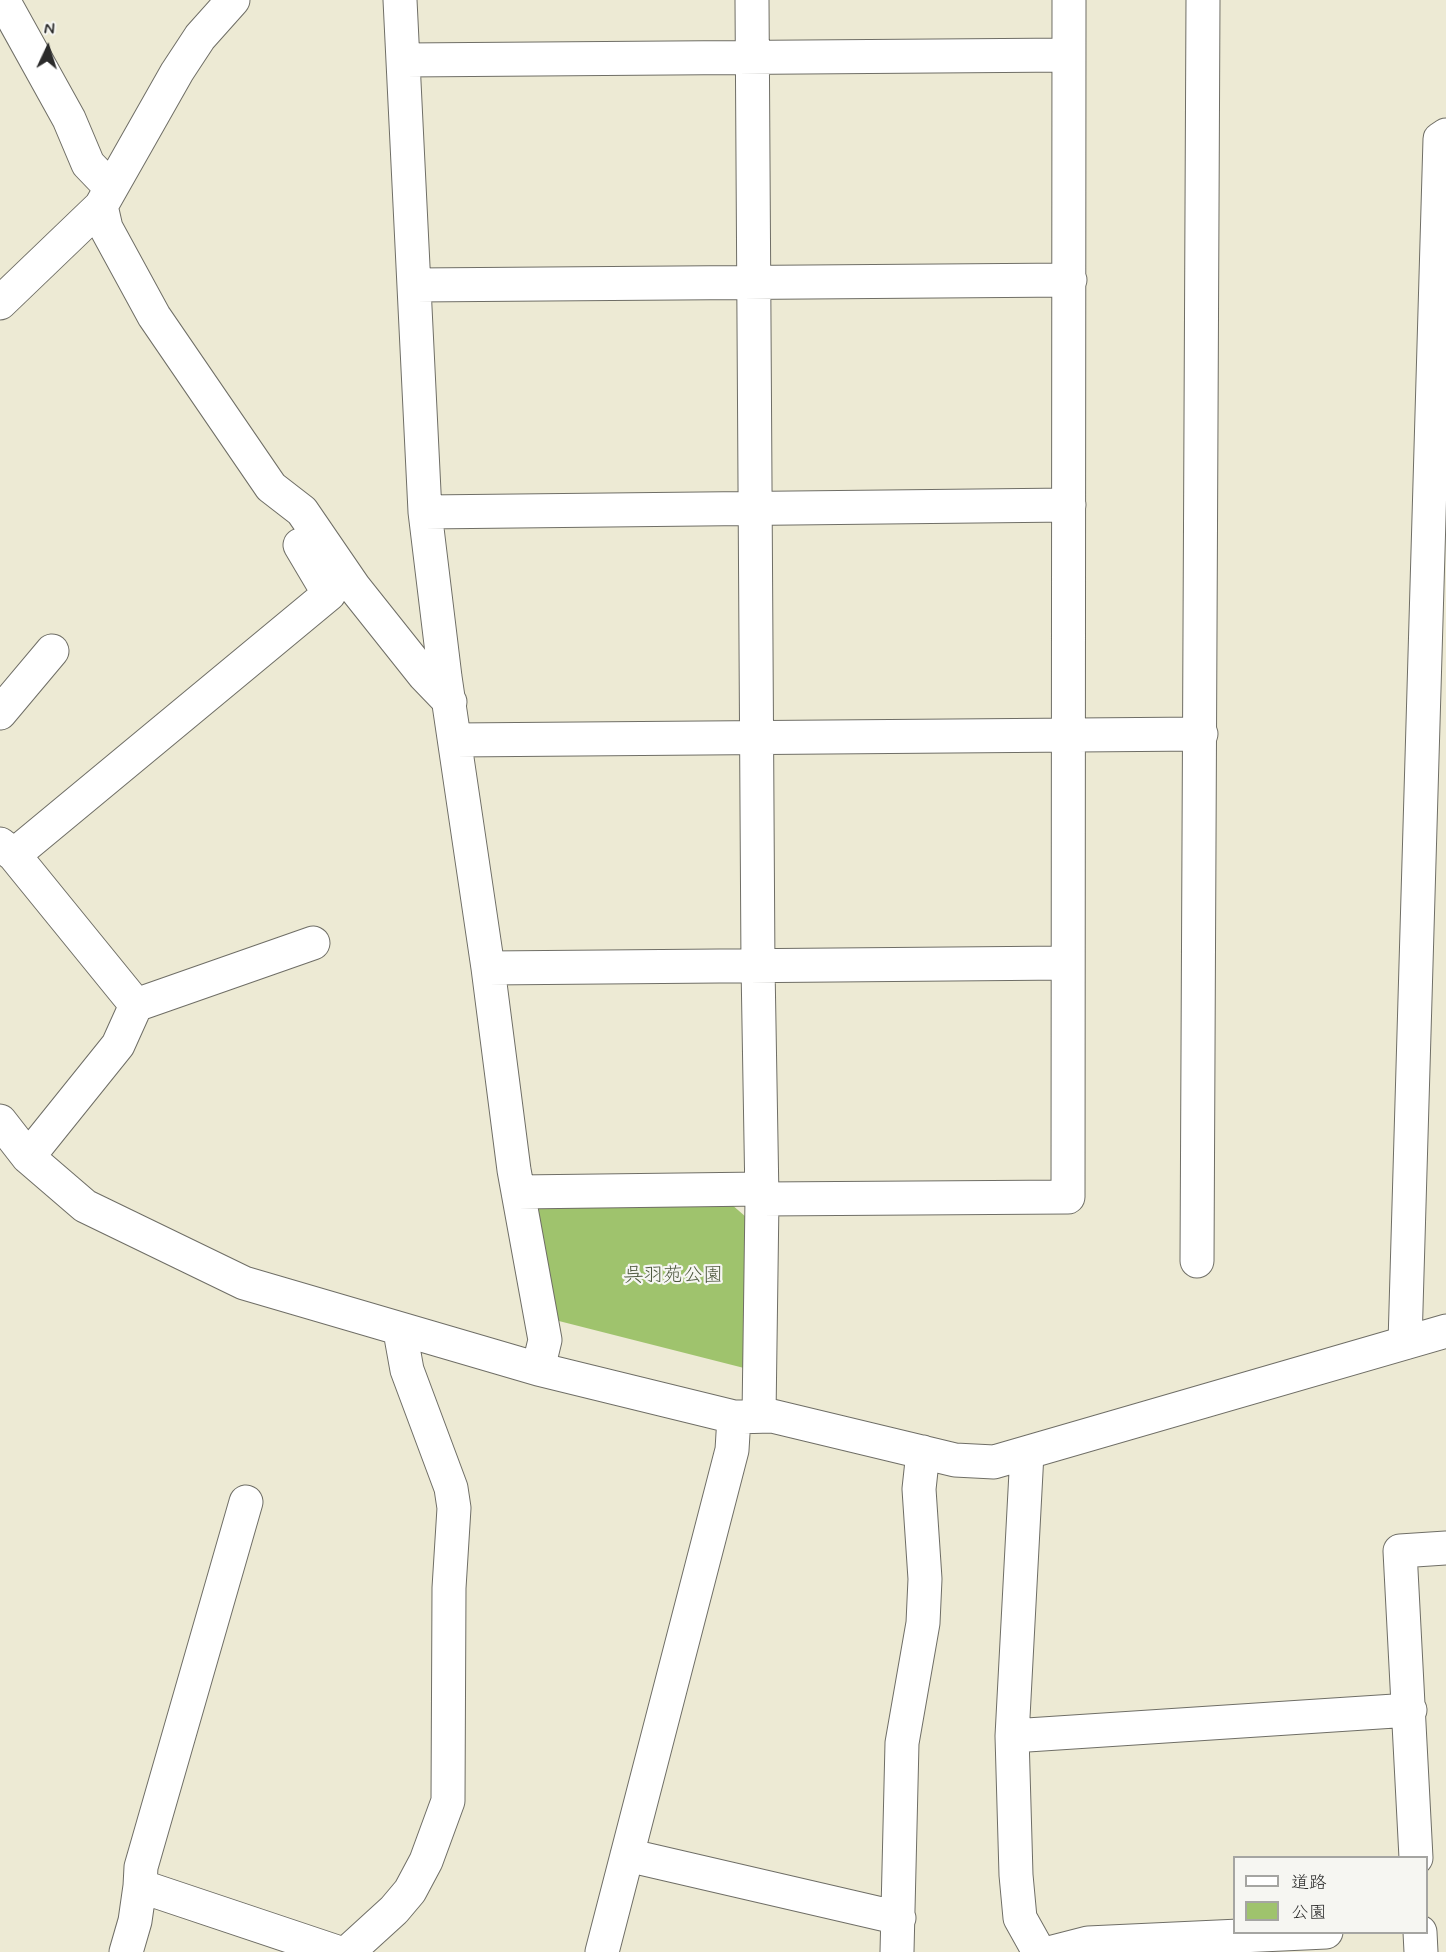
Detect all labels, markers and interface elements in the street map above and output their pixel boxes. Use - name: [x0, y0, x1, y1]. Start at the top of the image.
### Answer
- north arrow: [18, 18, 78, 78]
- text: N: [43, 19, 55, 40]
- park label: 呉羽苑公園: [623, 1265, 723, 1289]
- legend: [1233, 1856, 1428, 1934]
- text: 道路: [1291, 1871, 1327, 1895]
- text: 公園: [1291, 1901, 1327, 1925]

